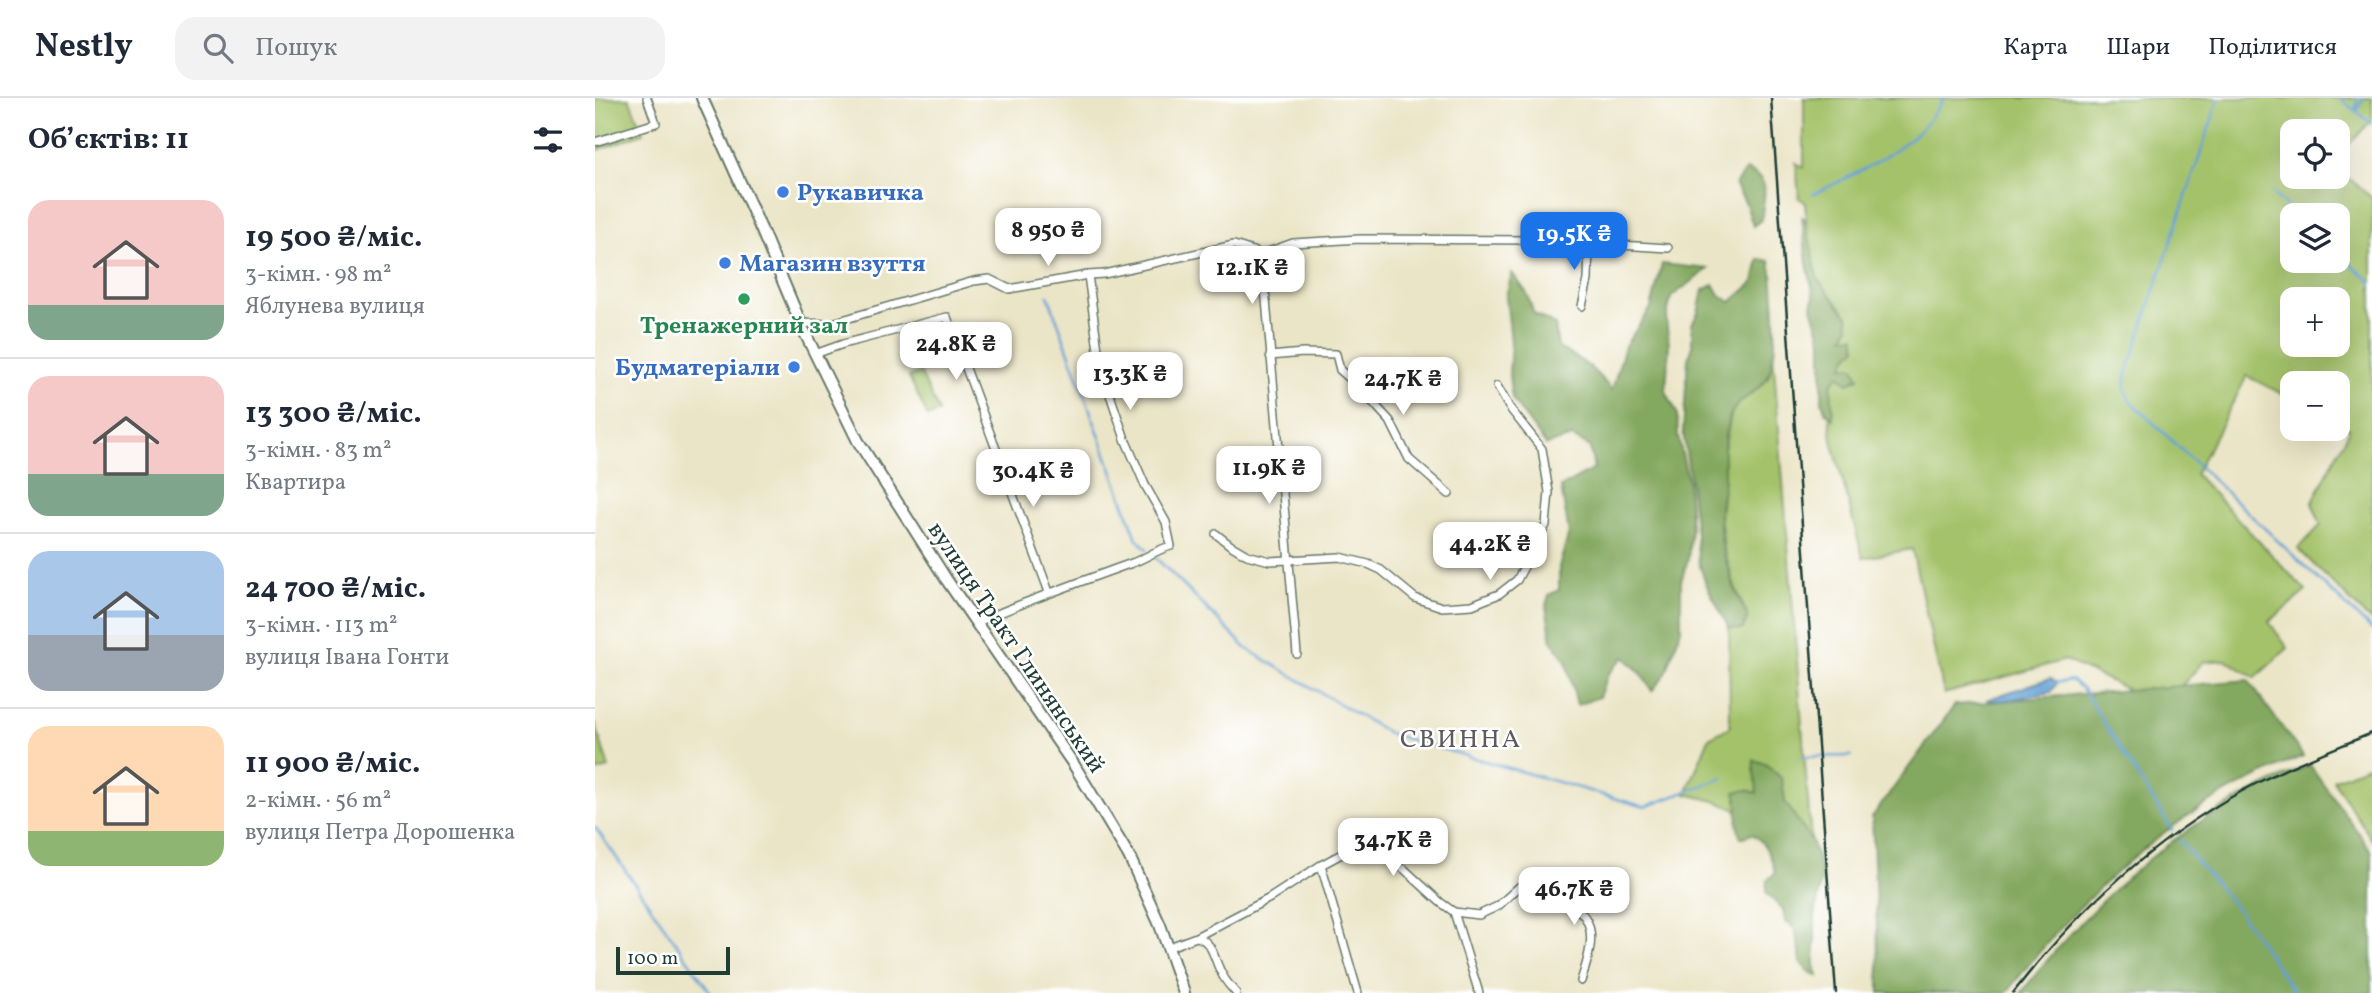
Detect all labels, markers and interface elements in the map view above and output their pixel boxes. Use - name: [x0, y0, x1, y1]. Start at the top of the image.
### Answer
- search box: [175, 17, 665, 80]
- text: Nestly: [35, 25, 133, 71]
- icon: search: [199, 29, 237, 67]
- text: Пошук: [255, 30, 337, 66]
- text: Карта: [2003, 31, 2068, 65]
- text: Шари: [2106, 31, 2170, 65]
- text: Поділитися: [2208, 31, 2337, 65]
- text: Об’єктів: 11: [28, 119, 189, 161]
- map controls: [2280, 119, 2350, 441]
- button: locate: [2280, 119, 2350, 189]
- icon: filters: [529, 121, 567, 159]
- place label: Рукавичка: [797, 177, 924, 211]
- marker: Рукавичка: [775, 184, 791, 200]
- button: layers: [2280, 203, 2350, 273]
- pin: 8 950 ₴: [983, 208, 1113, 268]
- pin: 19.5K ₴: [1509, 212, 1639, 272]
- text: 8 950 ₴: [1011, 215, 1085, 247]
- text: 19 500 ₴/міс.: [245, 217, 422, 259]
- text: 19.5K ₴: [1537, 219, 1612, 251]
- icon: home: [84, 228, 168, 312]
- pin: 12.1K ₴: [1187, 246, 1317, 306]
- place label: Магазин взуття: [739, 248, 926, 282]
- text: 12.1K ₴: [1216, 253, 1288, 285]
- marker: Магазин взуття: [717, 255, 733, 271]
- text: 3-кімн. · 98 m²: [245, 259, 392, 291]
- button: +: [2280, 287, 2350, 357]
- text: Яблунева вулиця: [245, 291, 425, 323]
- marker: Тренажерний зал: [736, 291, 752, 307]
- place label: Тренажерний зал: [640, 310, 848, 344]
- pin: 24.8K ₴: [891, 322, 1021, 382]
- text: 24.8K ₴: [916, 329, 996, 361]
- place label: Будматеріали: [615, 352, 780, 386]
- pin: 13.3K ₴: [1065, 352, 1195, 412]
- pin: 24.7K ₴: [1338, 358, 1468, 417]
- marker: Будматеріали: [786, 359, 802, 375]
- text: 13.3K ₴: [1093, 359, 1167, 391]
- text: 24.7K ₴: [1364, 364, 1442, 396]
- button: −: [2280, 371, 2350, 441]
- text: 13 300 ₴/міс.: [245, 393, 422, 435]
- icon: home: [84, 404, 168, 488]
- text: 3-кімн. · 83 m²: [245, 435, 391, 467]
- pin: 11.9K ₴: [1204, 446, 1334, 506]
- pin: 30.4K ₴: [968, 450, 1098, 509]
- text: 11.9K ₴: [1232, 453, 1306, 485]
- text: 30.4K ₴: [992, 456, 1074, 488]
- text: Квартира: [245, 467, 346, 499]
- street label: вулиця Тракт Глинянський: [918, 516, 1112, 781]
- pin: 44.2K ₴: [1425, 522, 1555, 582]
- text: 44.2K ₴: [1449, 529, 1531, 561]
- text: 24 700 ₴/міс.: [245, 568, 426, 610]
- icon: home: [84, 579, 168, 663]
- text: 3-кімн. · 113 m²: [245, 610, 398, 642]
- text: вулиця Івана Гонти: [245, 642, 449, 674]
- district label: СВИННА: [1400, 722, 1522, 758]
- text: 11 900 ₴/міс.: [245, 743, 421, 785]
- icon: home: [84, 754, 168, 838]
- text: 2-кімн. · 56 m²: [245, 785, 391, 817]
- text: вулиця Петра Дорошенка: [245, 817, 516, 849]
- pin: 34.7K ₴: [1328, 818, 1458, 878]
- text: 34.7K ₴: [1354, 825, 1432, 857]
- pin: 46.7K ₴: [1509, 868, 1639, 927]
- text: 46.7K ₴: [1535, 874, 1613, 906]
- scale bar: [616, 944, 730, 976]
- text: 100 m: [627, 946, 678, 972]

